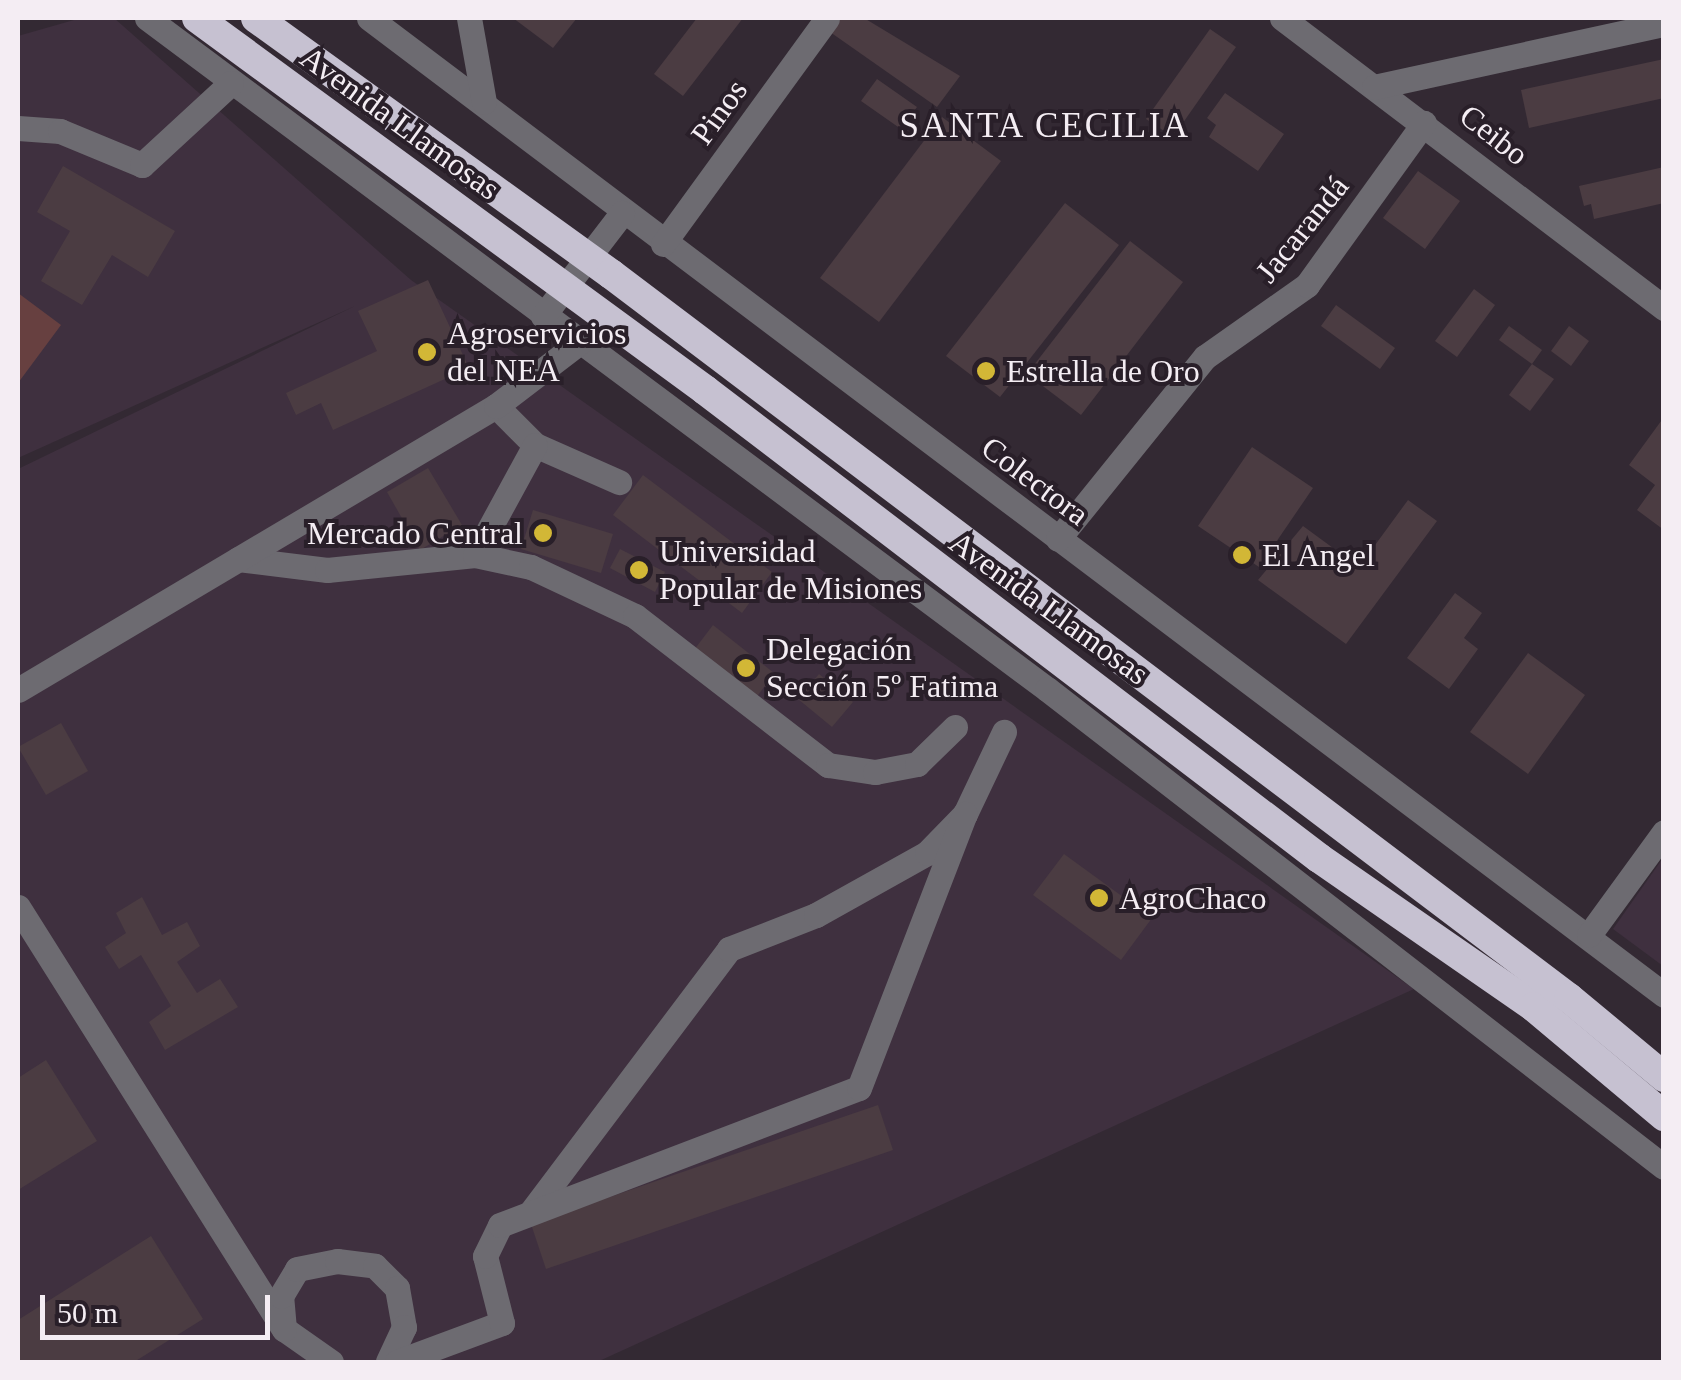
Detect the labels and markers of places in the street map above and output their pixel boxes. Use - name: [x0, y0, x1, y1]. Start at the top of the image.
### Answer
- place label: Agroservicios del NEA: [447, 315, 627, 390]
- marker: Agroservicios del NEA: [416, 341, 438, 363]
- place label: Estrella de Oro: [1006, 352, 1200, 390]
- marker: Estrella de Oro: [975, 360, 997, 382]
- place label: Mercado Central: [307, 514, 523, 552]
- marker: Mercado Central: [532, 522, 554, 544]
- place label: Universidad Popular de Misiones: [659, 533, 922, 608]
- place label: El Angel: [1262, 536, 1377, 574]
- marker: El Angel: [1231, 544, 1253, 566]
- marker: Universidad Popular de Misiones: [628, 559, 650, 581]
- place label: Delegación Sección 5º Fatima: [766, 631, 998, 706]
- marker: Delegación Sección 5º Fatima: [735, 657, 757, 679]
- place label: AgroChaco: [1119, 879, 1267, 917]
- marker: AgroChaco: [1088, 887, 1110, 909]

